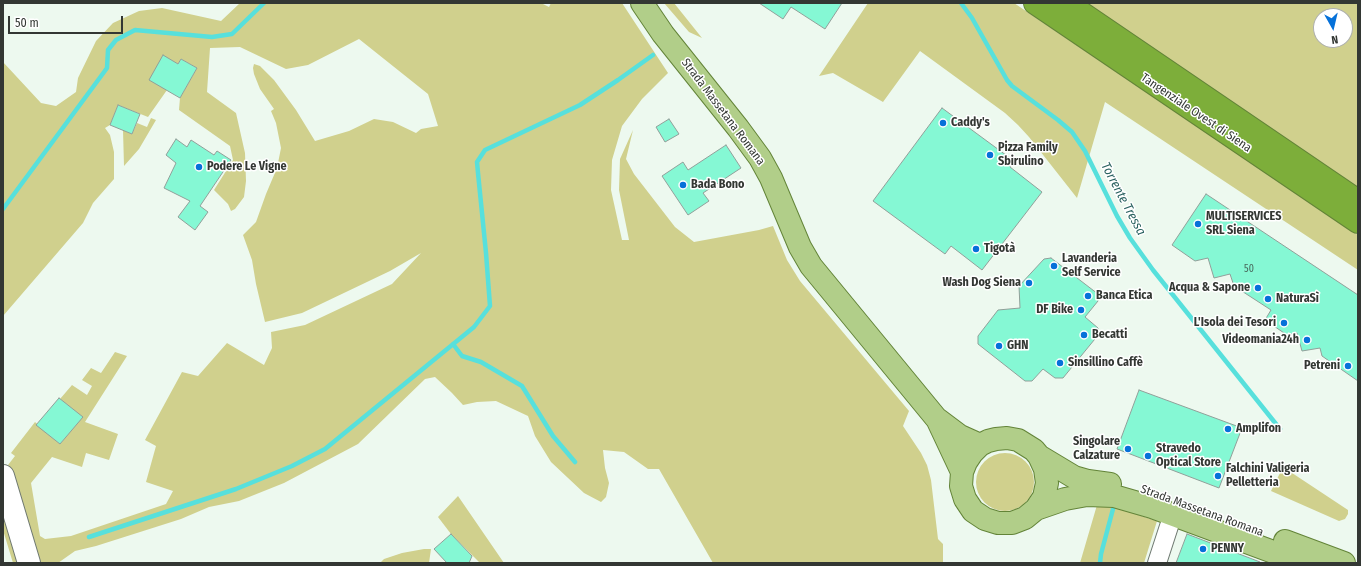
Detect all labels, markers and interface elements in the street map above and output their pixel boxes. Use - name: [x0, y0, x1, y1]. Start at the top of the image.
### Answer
- scale bar: [10, 8, 125, 34]
- north arrow: [1313, 8, 1353, 48]
- text: 50 m: [15, 16, 39, 30]
- text: N: [1330, 32, 1339, 46]
- street label: Strada Massetana Romana: [678, 56, 768, 168]
- street label: Tangenziale Ovest di Siena: [1138, 71, 1254, 155]
- place label: Caddy's: [951, 116, 990, 130]
- marker: Caddy's: [938, 118, 948, 128]
- place label: Pizza Family Sbirulino: [998, 141, 1058, 169]
- marker: Pizza Family Sbirulino: [985, 150, 995, 160]
- place label: Podere Le Vigne: [207, 160, 286, 174]
- water label: Torrente Tressa: [1097, 160, 1149, 238]
- marker: Podere Le Vigne: [194, 162, 204, 172]
- place label: Bada Bono: [691, 178, 744, 192]
- marker: Bada Bono: [678, 180, 688, 190]
- place label: MULTISERVICES SRL Siena: [1206, 210, 1281, 238]
- marker: MULTISERVICES SRL Siena: [1193, 219, 1203, 229]
- place label: Tigotà: [984, 242, 1015, 256]
- marker: Tigotà: [971, 244, 981, 254]
- place label: Lavanderia Self Service: [1062, 252, 1121, 280]
- marker: Lavanderia Self Service: [1049, 261, 1059, 271]
- house number: 50: [1244, 263, 1254, 275]
- place label: Wash Dog Siena: [942, 276, 1021, 290]
- marker: Wash Dog Siena: [1024, 278, 1034, 288]
- place label: Acqua & Sapone: [1169, 281, 1250, 295]
- marker: Acqua & Sapone: [1253, 283, 1263, 293]
- place label: Banca Etica: [1096, 289, 1152, 303]
- marker: Banca Etica: [1083, 291, 1093, 301]
- place label: NaturaSì: [1276, 292, 1319, 306]
- marker: NaturaSì: [1263, 294, 1273, 304]
- place label: DF Bike: [1036, 303, 1073, 317]
- marker: DF Bike: [1076, 305, 1086, 315]
- place label: L'Isola dei Tesori: [1194, 316, 1276, 330]
- marker: L'Isola dei Tesori: [1279, 318, 1289, 328]
- place label: Becatti: [1092, 328, 1127, 342]
- marker: Becatti: [1079, 330, 1089, 340]
- place label: Videomania24h: [1222, 333, 1299, 347]
- marker: Videomania24h: [1302, 335, 1312, 345]
- place label: GHN: [1007, 339, 1028, 353]
- marker: GHN: [994, 341, 1004, 351]
- place label: Sinsillino Caffè: [1068, 356, 1143, 370]
- marker: Sinsillino Caffè: [1055, 358, 1065, 368]
- place label: Petreni: [1304, 359, 1340, 373]
- marker: Petreni: [1343, 361, 1353, 371]
- place label: Amplifon: [1236, 422, 1281, 436]
- marker: Amplifon: [1223, 424, 1233, 434]
- place label: Singolare Calzature: [1073, 435, 1120, 463]
- place label: Stravedo Optical Store: [1156, 442, 1221, 470]
- marker: Singolare Calzature: [1123, 444, 1133, 454]
- marker: Stravedo Optical Store: [1143, 451, 1153, 461]
- place label: Falchini Valigeria Pelletteria: [1226, 462, 1309, 490]
- marker: Falchini Valigeria Pelletteria: [1213, 471, 1223, 481]
- street label: Strada Massetana Romana: [1139, 482, 1265, 540]
- place label: PENNY: [1211, 542, 1244, 556]
- marker: PENNY: [1198, 544, 1208, 554]

